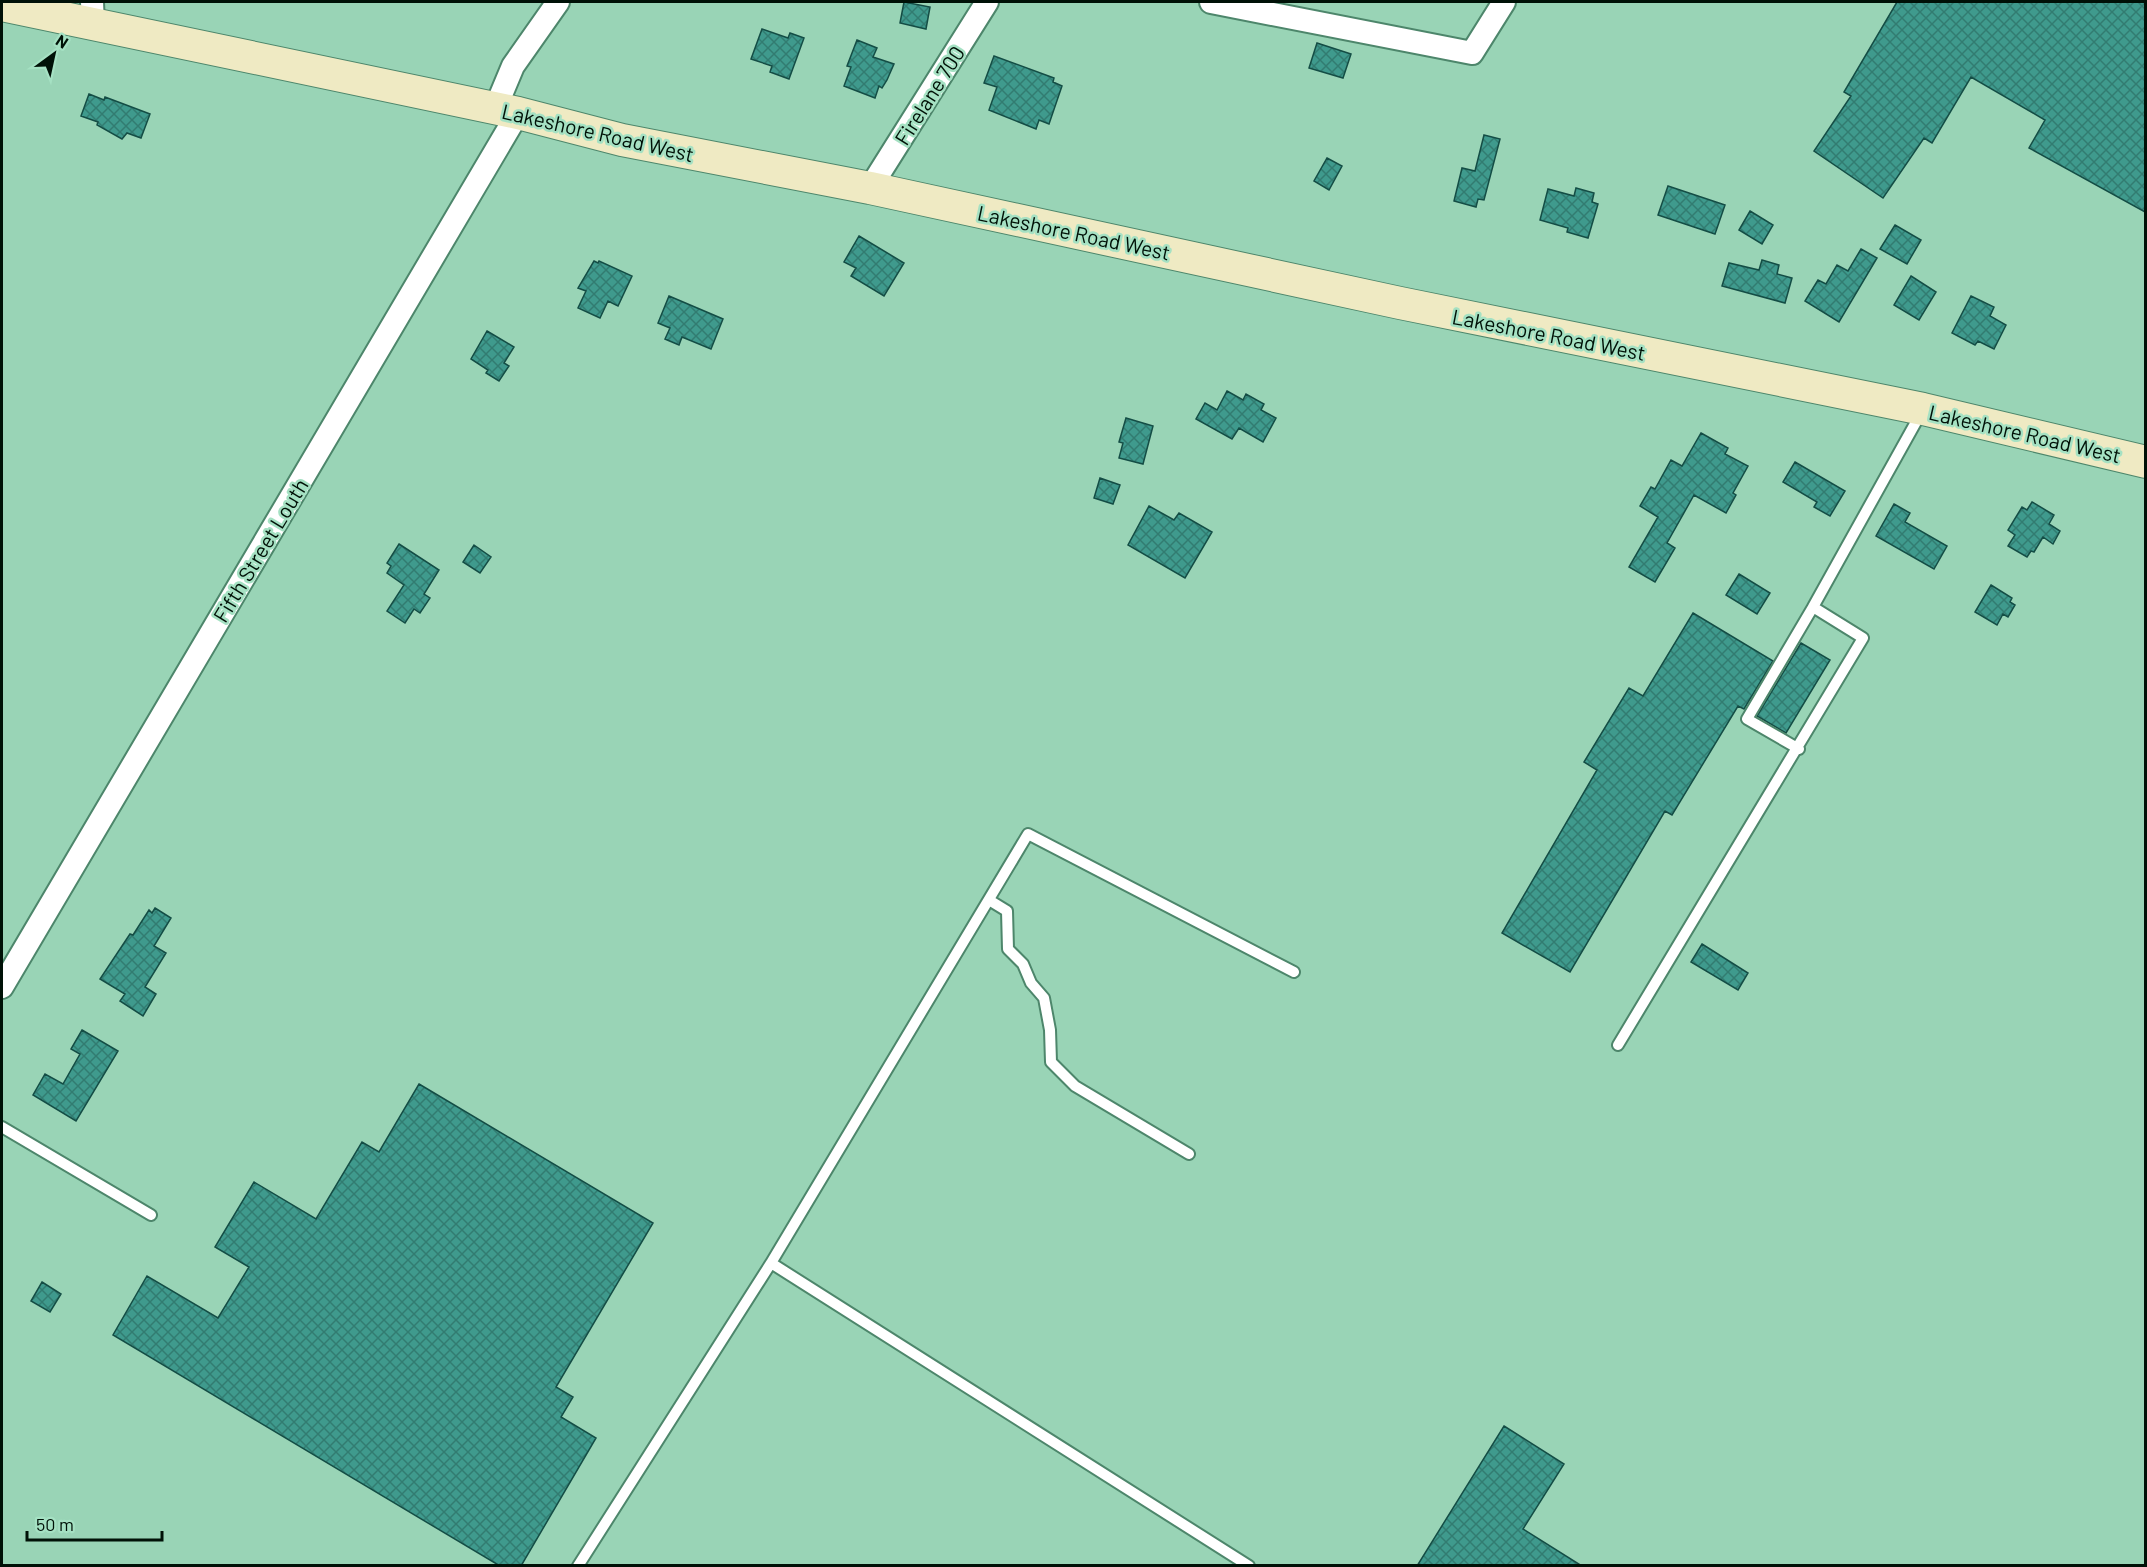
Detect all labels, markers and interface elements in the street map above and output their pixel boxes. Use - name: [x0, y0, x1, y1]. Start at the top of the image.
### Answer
- north arrow: [24, 24, 84, 84]
- text: N: [53, 30, 72, 52]
- street label: Firelane 700: [889, 41, 969, 149]
- street label: Lakeshore Road West: [500, 98, 696, 166]
- street label: Lakeshore Road West: [975, 199, 1173, 265]
- street label: Lakeshore Road West: [1450, 303, 1648, 365]
- street label: Lakeshore Road West: [1927, 399, 2123, 467]
- street label: Fifth Street Louth: [207, 474, 313, 626]
- scale bar: [27, 1504, 162, 1542]
- text: 50 m: [36, 1513, 74, 1535]

